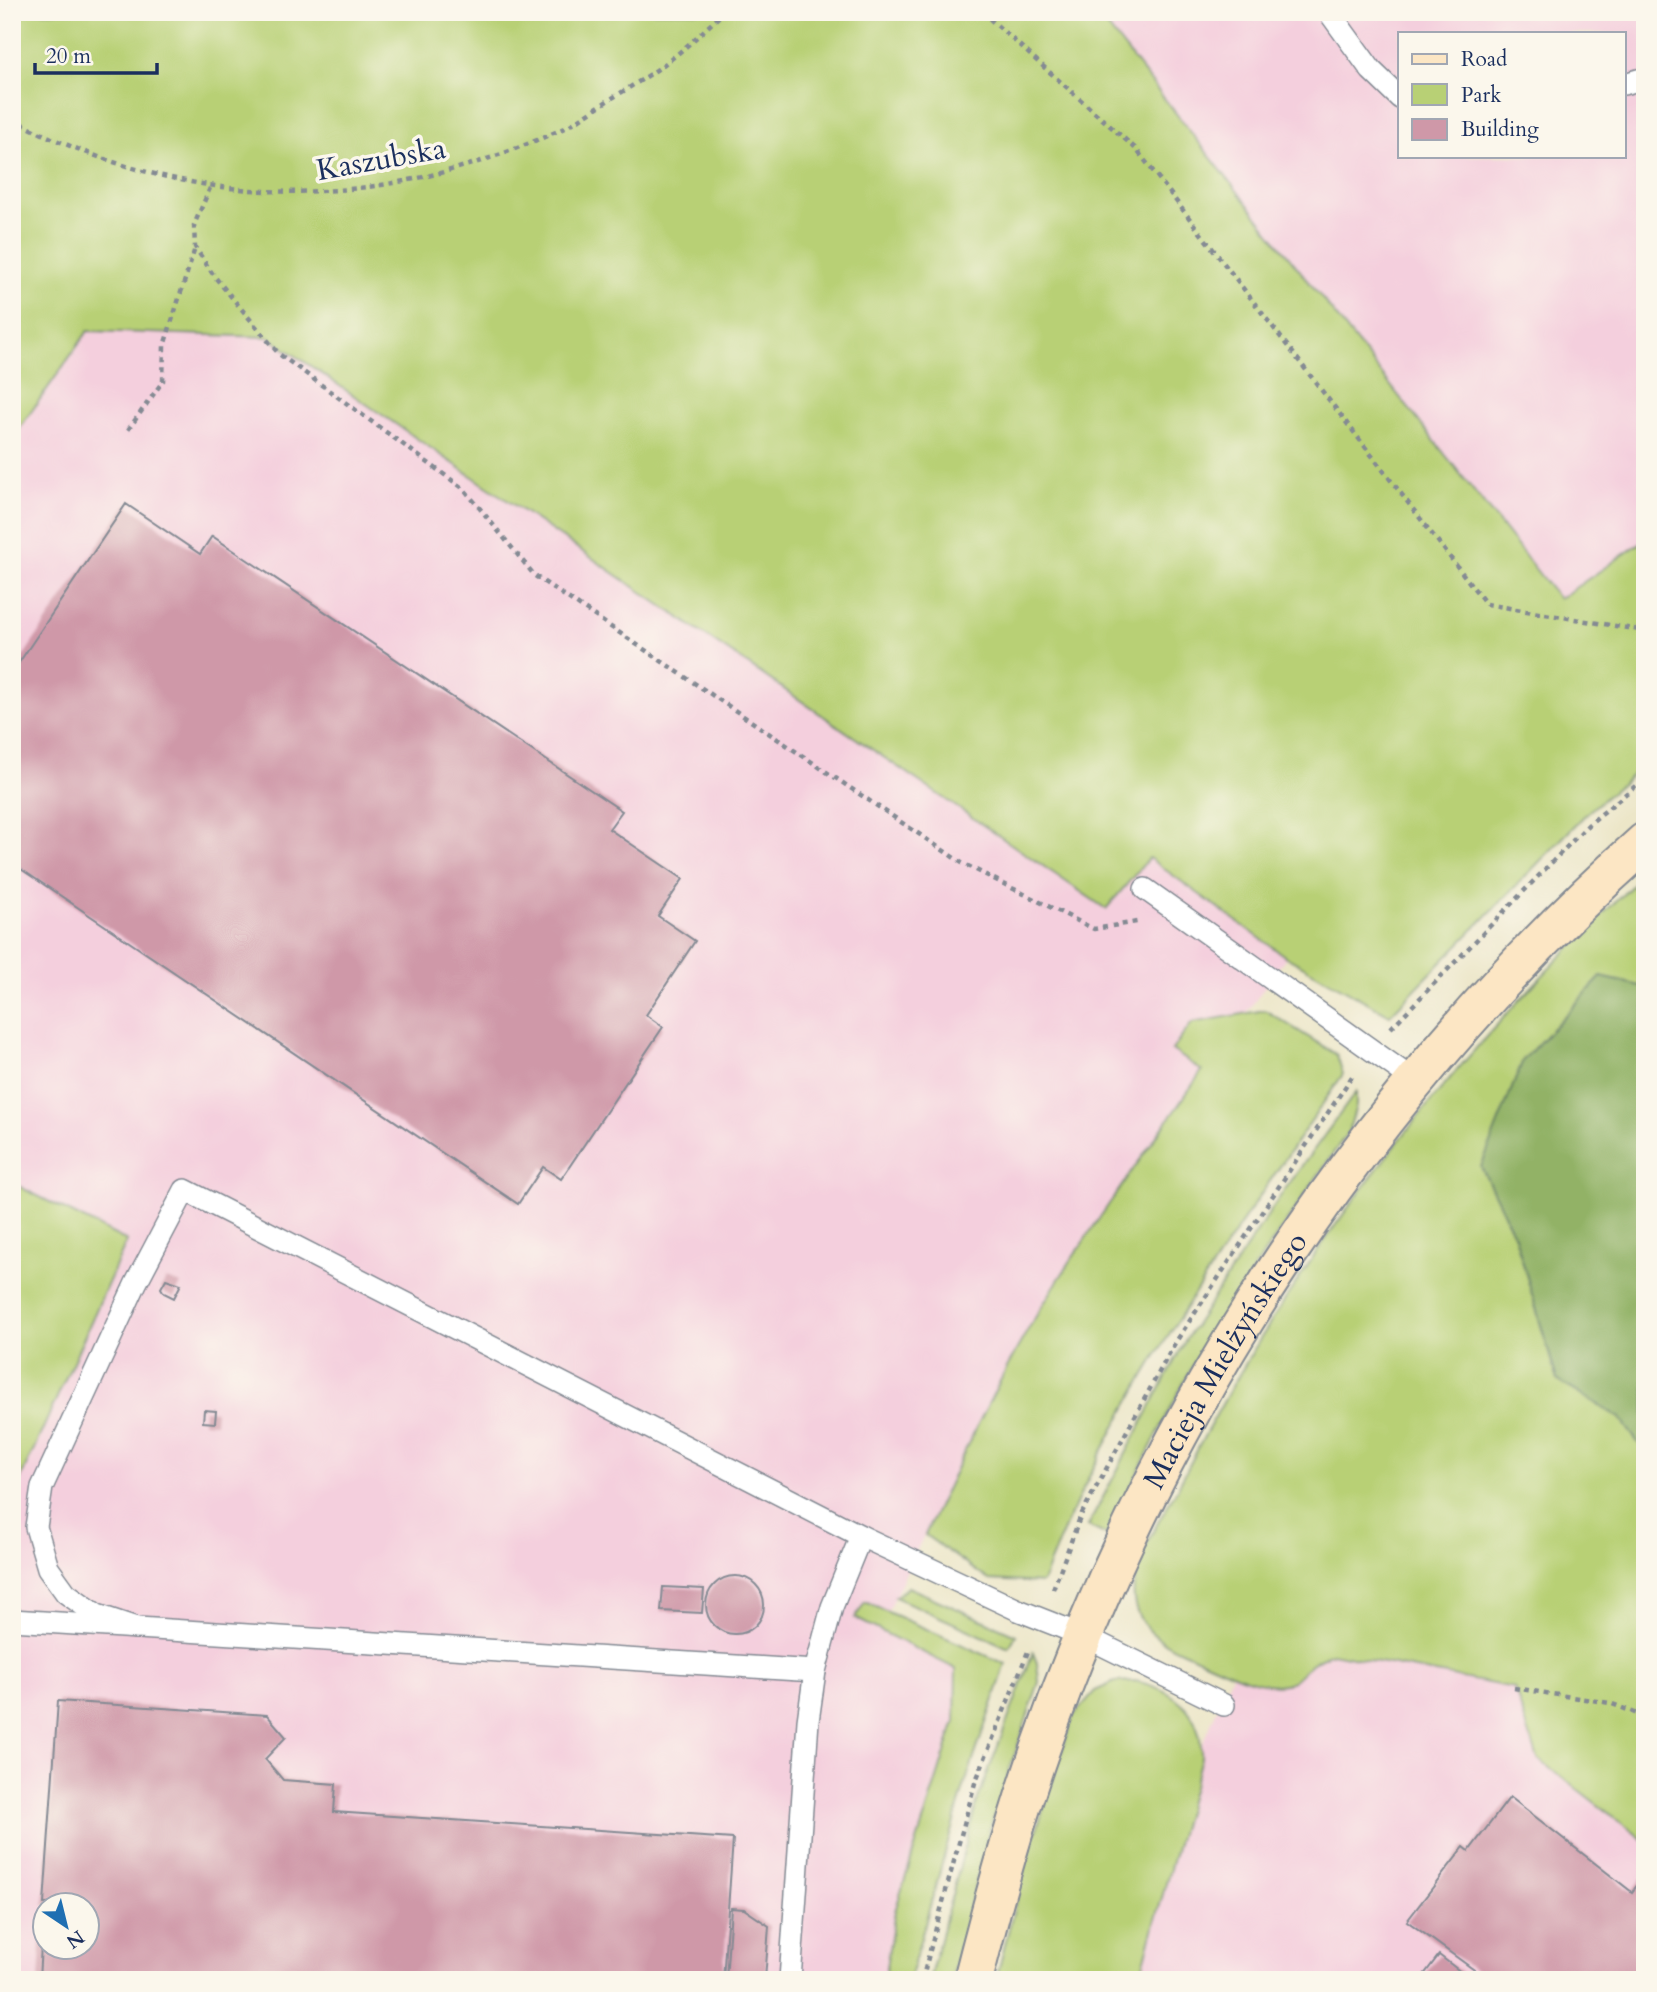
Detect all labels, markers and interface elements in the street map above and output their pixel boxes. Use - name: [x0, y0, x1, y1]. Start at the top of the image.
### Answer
- scale bar: [35, 32, 158, 76]
- legend: [1398, 32, 1626, 158]
- text: 20 m: [46, 42, 91, 71]
- text: Road: [1461, 45, 1507, 74]
- text: Park: [1461, 81, 1502, 110]
- text: Building: [1461, 115, 1539, 144]
- street label: Kaszubska: [313, 128, 449, 191]
- street label: Macieja Mielżyńskiego: [1134, 1224, 1317, 1496]
- north arrow: [32, 1890, 102, 1960]
- text: N: [61, 1924, 89, 1955]

